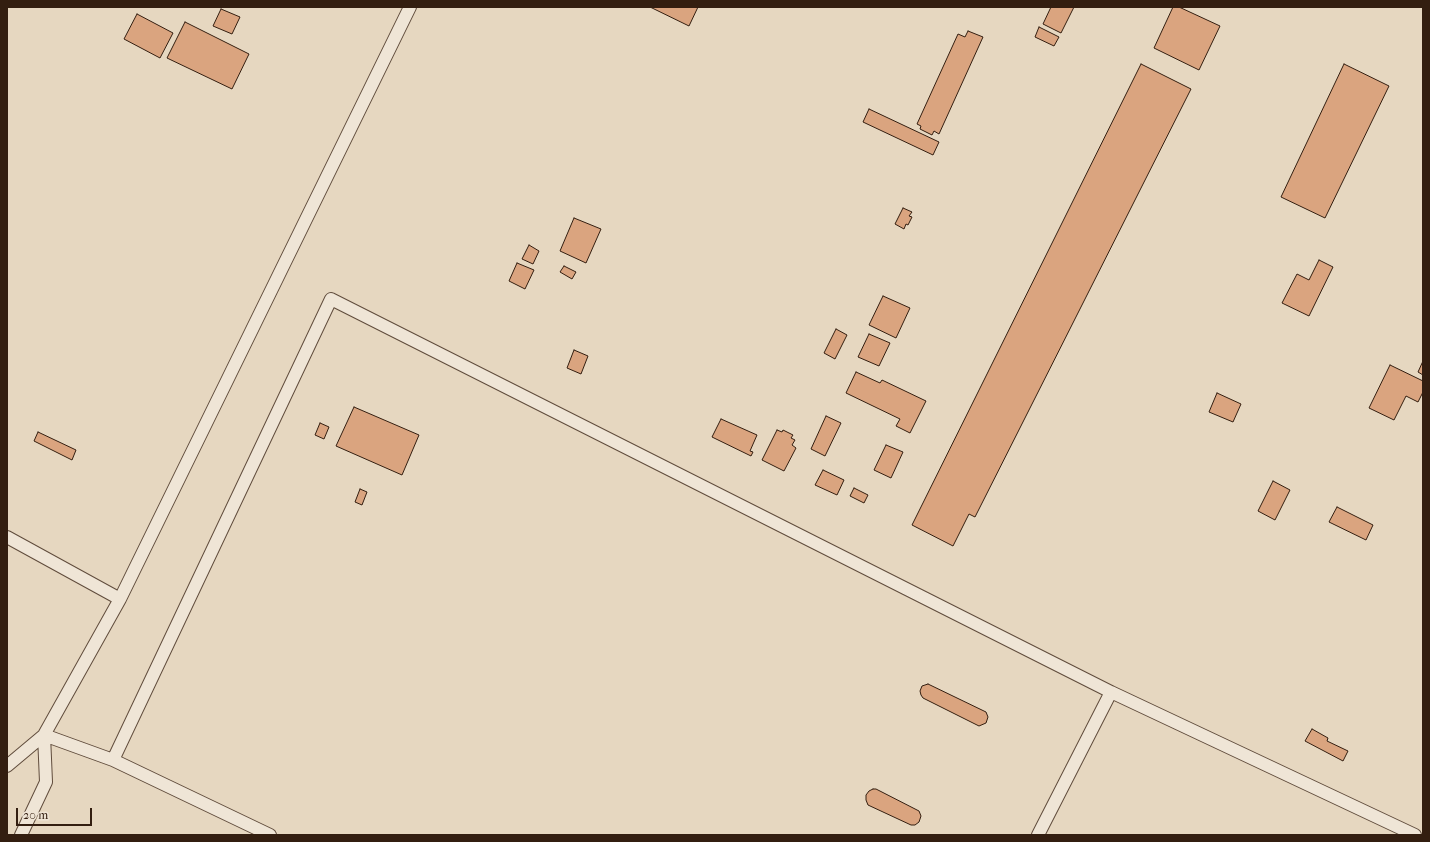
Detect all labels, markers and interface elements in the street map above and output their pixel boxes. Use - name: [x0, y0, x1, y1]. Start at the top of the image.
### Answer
- scale bar: [18, 800, 94, 826]
- text: 20 m: [23, 808, 48, 822]

